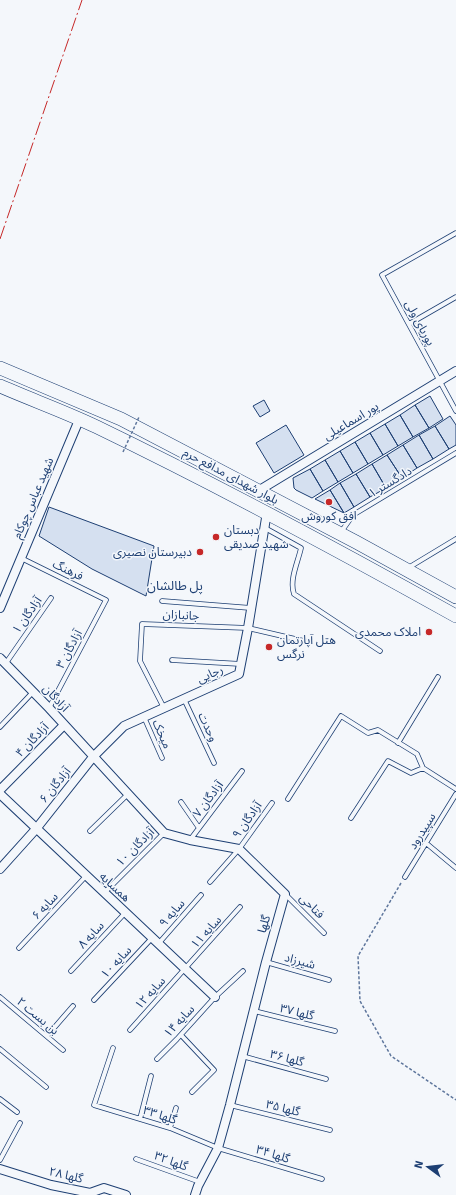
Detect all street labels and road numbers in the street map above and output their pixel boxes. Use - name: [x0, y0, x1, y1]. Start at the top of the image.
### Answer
- street label: پوریای ولی: [401, 298, 438, 349]
- street label: پور اسماعیلی: [321, 399, 382, 444]
- street label: بلوار شهدای مدافع حرم: [180, 445, 281, 509]
- street label: شهید عباس چوکام: [10, 455, 58, 541]
- street label: دادگستر ۱: [366, 463, 415, 501]
- street label: فرهنگ: [50, 557, 86, 584]
- street label: آزادگان ۱: [9, 594, 46, 637]
- street label: جانبازان: [162, 607, 200, 624]
- street label: آزادگان ۳: [53, 627, 86, 671]
- street label: رجایی: [195, 662, 226, 687]
- street label: آزادگان: [39, 681, 72, 716]
- street label: وحدت: [194, 710, 221, 744]
- street label: میخک: [149, 717, 175, 751]
- street label: آزادگان ۴: [12, 720, 53, 761]
- street label: آزادگان ۶: [36, 764, 75, 806]
- street label: آزادگان ۷: [190, 778, 227, 820]
- street label: آزادگان ۹: [229, 799, 266, 842]
- street label: سپیدرود: [405, 810, 440, 852]
- street label: آزادگان ۱۰: [113, 825, 158, 870]
- street label: همسایه: [96, 869, 133, 906]
- street label: سایه ۶: [29, 890, 62, 923]
- street label: فتاحی: [296, 891, 327, 922]
- street label: سایه ۹: [156, 896, 188, 930]
- street label: گلها: [255, 912, 274, 935]
- street label: سایه ۱۱: [188, 913, 225, 952]
- street label: سایه ۸: [75, 919, 108, 952]
- street label: سایه ۱۰: [98, 943, 135, 982]
- street label: شیرزاد: [283, 950, 317, 973]
- street label: سایه ۱۲: [132, 974, 169, 1013]
- street label: بن بست ۲: [13, 994, 62, 1038]
- street label: گلها ۳۷: [278, 1001, 316, 1024]
- street label: سایه ۱۴: [161, 1002, 198, 1041]
- street label: گلها ۳۶: [268, 1047, 306, 1070]
- street label: گلها ۳۵: [264, 1097, 302, 1120]
- street label: گلها ۳۳: [141, 1103, 180, 1128]
- street label: گلها ۳۴: [254, 1142, 293, 1167]
- street label: گلها ۳۲: [152, 1149, 191, 1175]
- street label: گلها ۲۸: [47, 1164, 85, 1187]

